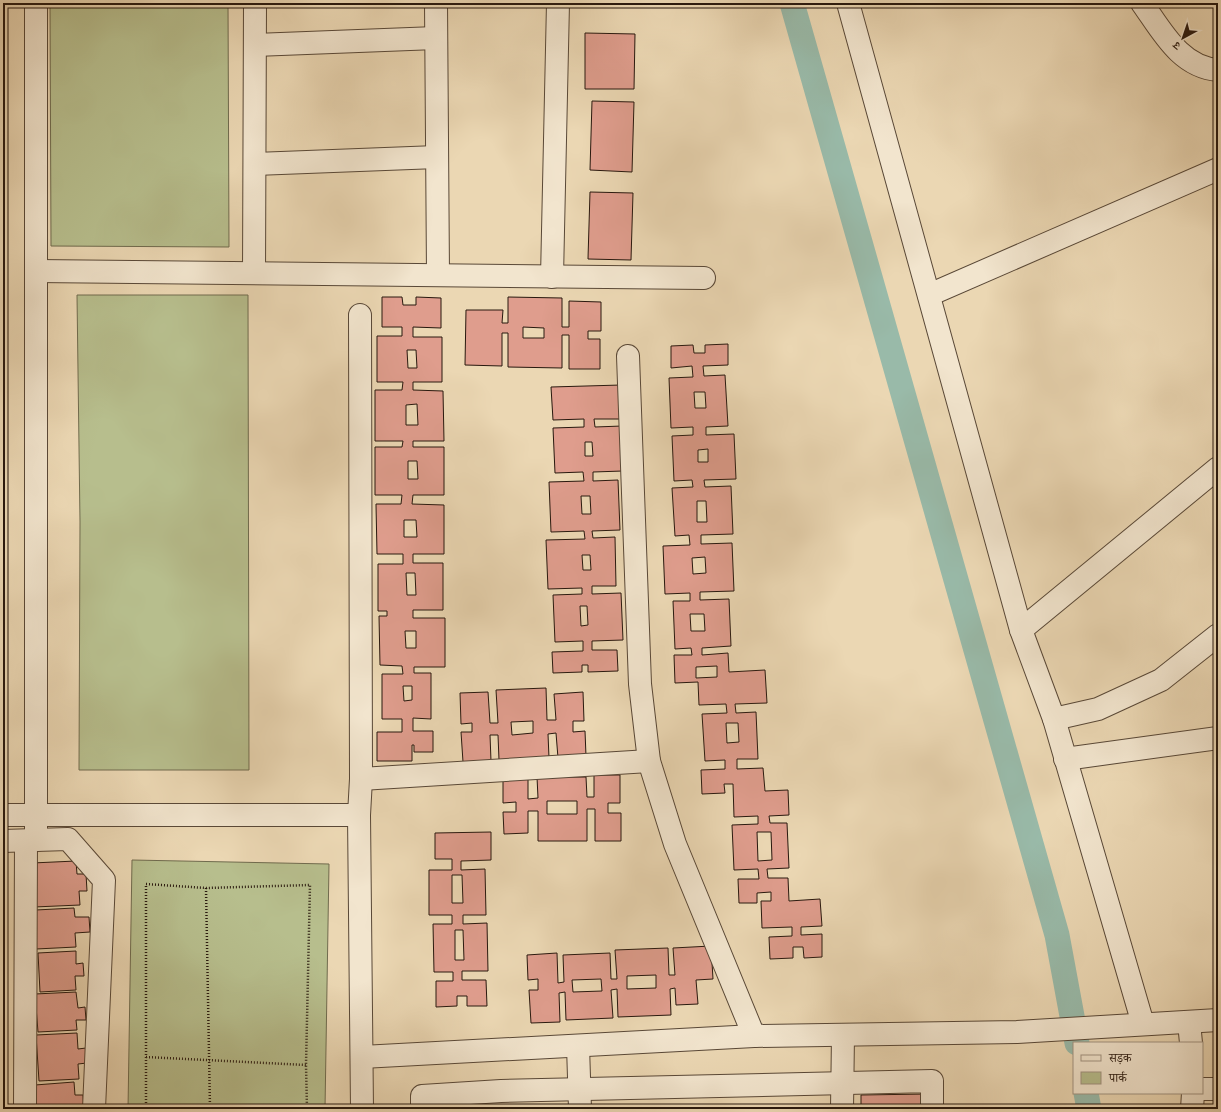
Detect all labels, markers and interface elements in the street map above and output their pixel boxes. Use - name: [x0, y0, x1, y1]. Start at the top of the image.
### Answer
- north arrow: [1163, 18, 1203, 58]
- text: उ: [1169, 38, 1184, 53]
- legend: [1073, 1042, 1203, 1094]
- text: सड़क: [1108, 1050, 1133, 1066]
- text: पार्क: [1108, 1070, 1128, 1086]

